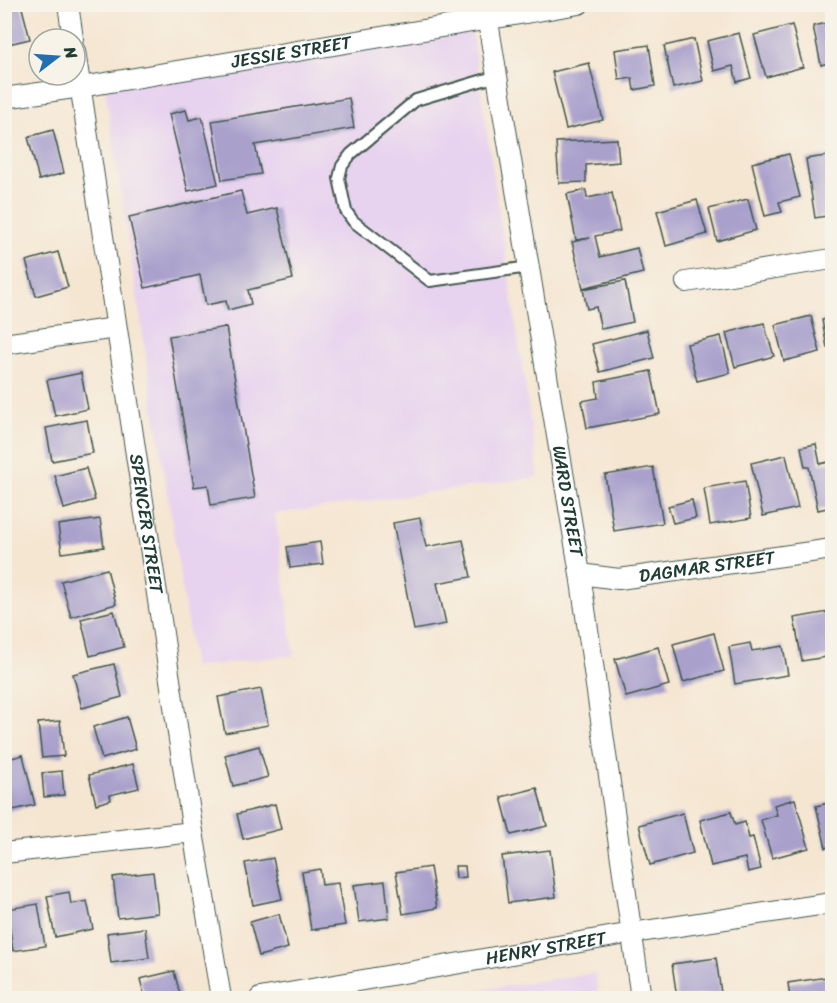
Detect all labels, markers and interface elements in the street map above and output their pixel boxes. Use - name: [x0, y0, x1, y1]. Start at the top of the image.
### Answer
- street label: JESSIE STREET: [228, 26, 355, 78]
- north arrow: [27, 27, 87, 87]
- text: N: [55, 42, 87, 63]
- street label: WARD STREET: [543, 443, 593, 560]
- street label: SPENCER STREET: [120, 452, 173, 597]
- street label: DAGMAR STREET: [637, 541, 778, 592]
- street label: HENRY STREET: [483, 922, 610, 974]

